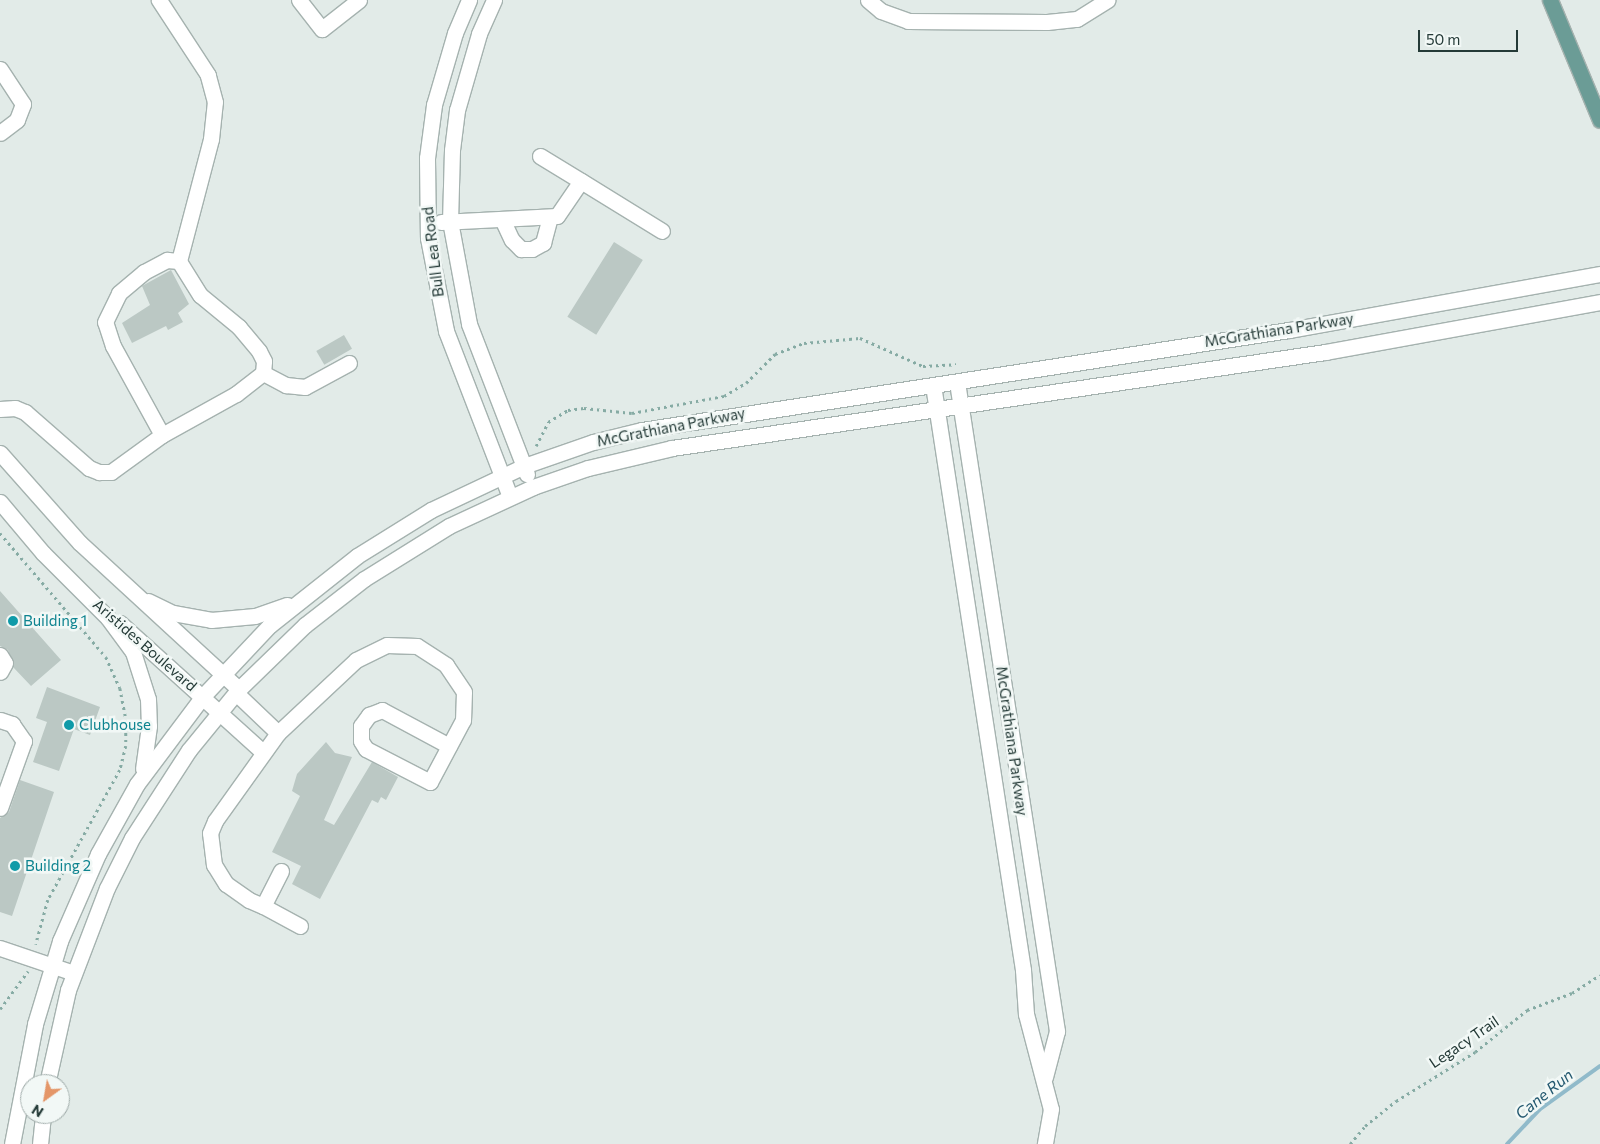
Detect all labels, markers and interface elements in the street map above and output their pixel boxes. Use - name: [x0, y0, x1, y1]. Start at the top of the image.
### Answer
- scale bar: [1420, 20, 1520, 52]
- text: 50 m: [1426, 30, 1460, 48]
- street label: Bull Lea Road: [419, 206, 447, 298]
- street label: McGrathiana Parkway: [1203, 309, 1355, 351]
- street label: McGrathiana Parkway: [595, 404, 747, 450]
- street label: Aristides Boulevard: [89, 595, 201, 695]
- place label: Building 1: [23, 612, 87, 630]
- marker: Building 1: [7, 615, 19, 627]
- street label: McGrathiana Parkway: [993, 665, 1031, 817]
- place label: Clubhouse: [79, 716, 151, 734]
- marker: Clubhouse: [63, 719, 75, 731]
- place label: Building 2: [25, 857, 91, 875]
- marker: Building 2: [9, 860, 21, 872]
- street label: Legacy Trail: [1426, 1012, 1502, 1072]
- water label: Cane Run: [1511, 1065, 1577, 1123]
- north arrow: [20, 1074, 70, 1124]
- text: N: [28, 1101, 46, 1121]

